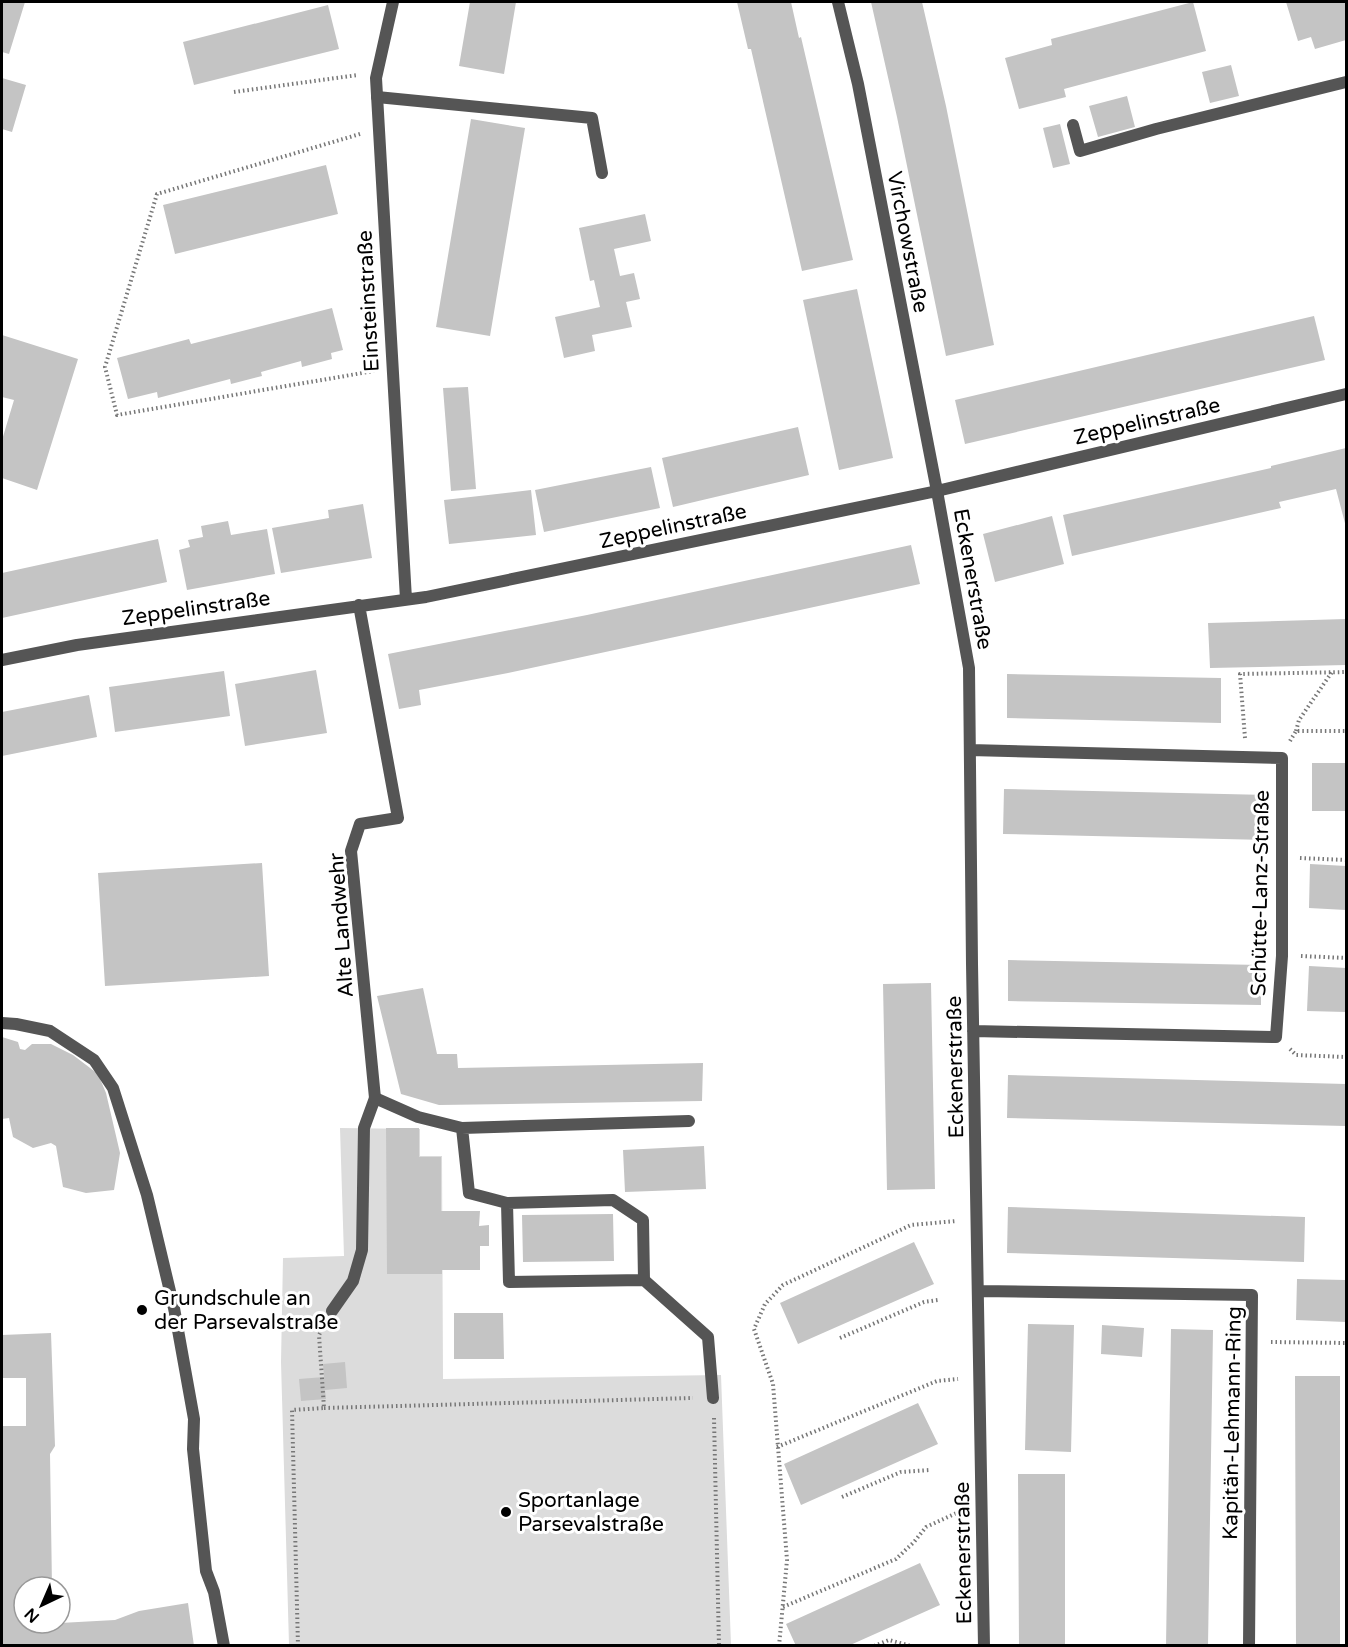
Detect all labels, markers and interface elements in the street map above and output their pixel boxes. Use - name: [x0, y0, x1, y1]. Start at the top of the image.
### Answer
- street label: Virchowstraße: [882, 169, 933, 315]
- street label: Einsteinstraße: [352, 229, 385, 372]
- street label: Zeppelinstraße: [1071, 392, 1223, 450]
- street label: Zeppelinstraße: [597, 499, 749, 554]
- street label: Eckenerstraße: [948, 507, 997, 652]
- street label: Zeppelinstraße: [120, 586, 272, 631]
- street label: Schütte-Lanz-Straße: [1246, 790, 1275, 996]
- street label: Alte Landwehr: [324, 852, 359, 998]
- street label: Eckenerstraße: [942, 995, 969, 1139]
- place label: Grundschule an der Parsevalstraße: [154, 1286, 339, 1335]
- marker: Grundschule an der Parsevalstraße: [135, 1303, 149, 1317]
- street label: Kapitän-Lehmann-Ring: [1218, 1306, 1247, 1540]
- street label: Eckenerstraße: [950, 1481, 977, 1625]
- place label: Sportanlage Parsevalstraße: [518, 1488, 664, 1537]
- marker: Sportanlage Parsevalstraße: [499, 1505, 513, 1519]
- north arrow: [12, 1575, 72, 1635]
- text: N: [21, 1603, 44, 1627]

